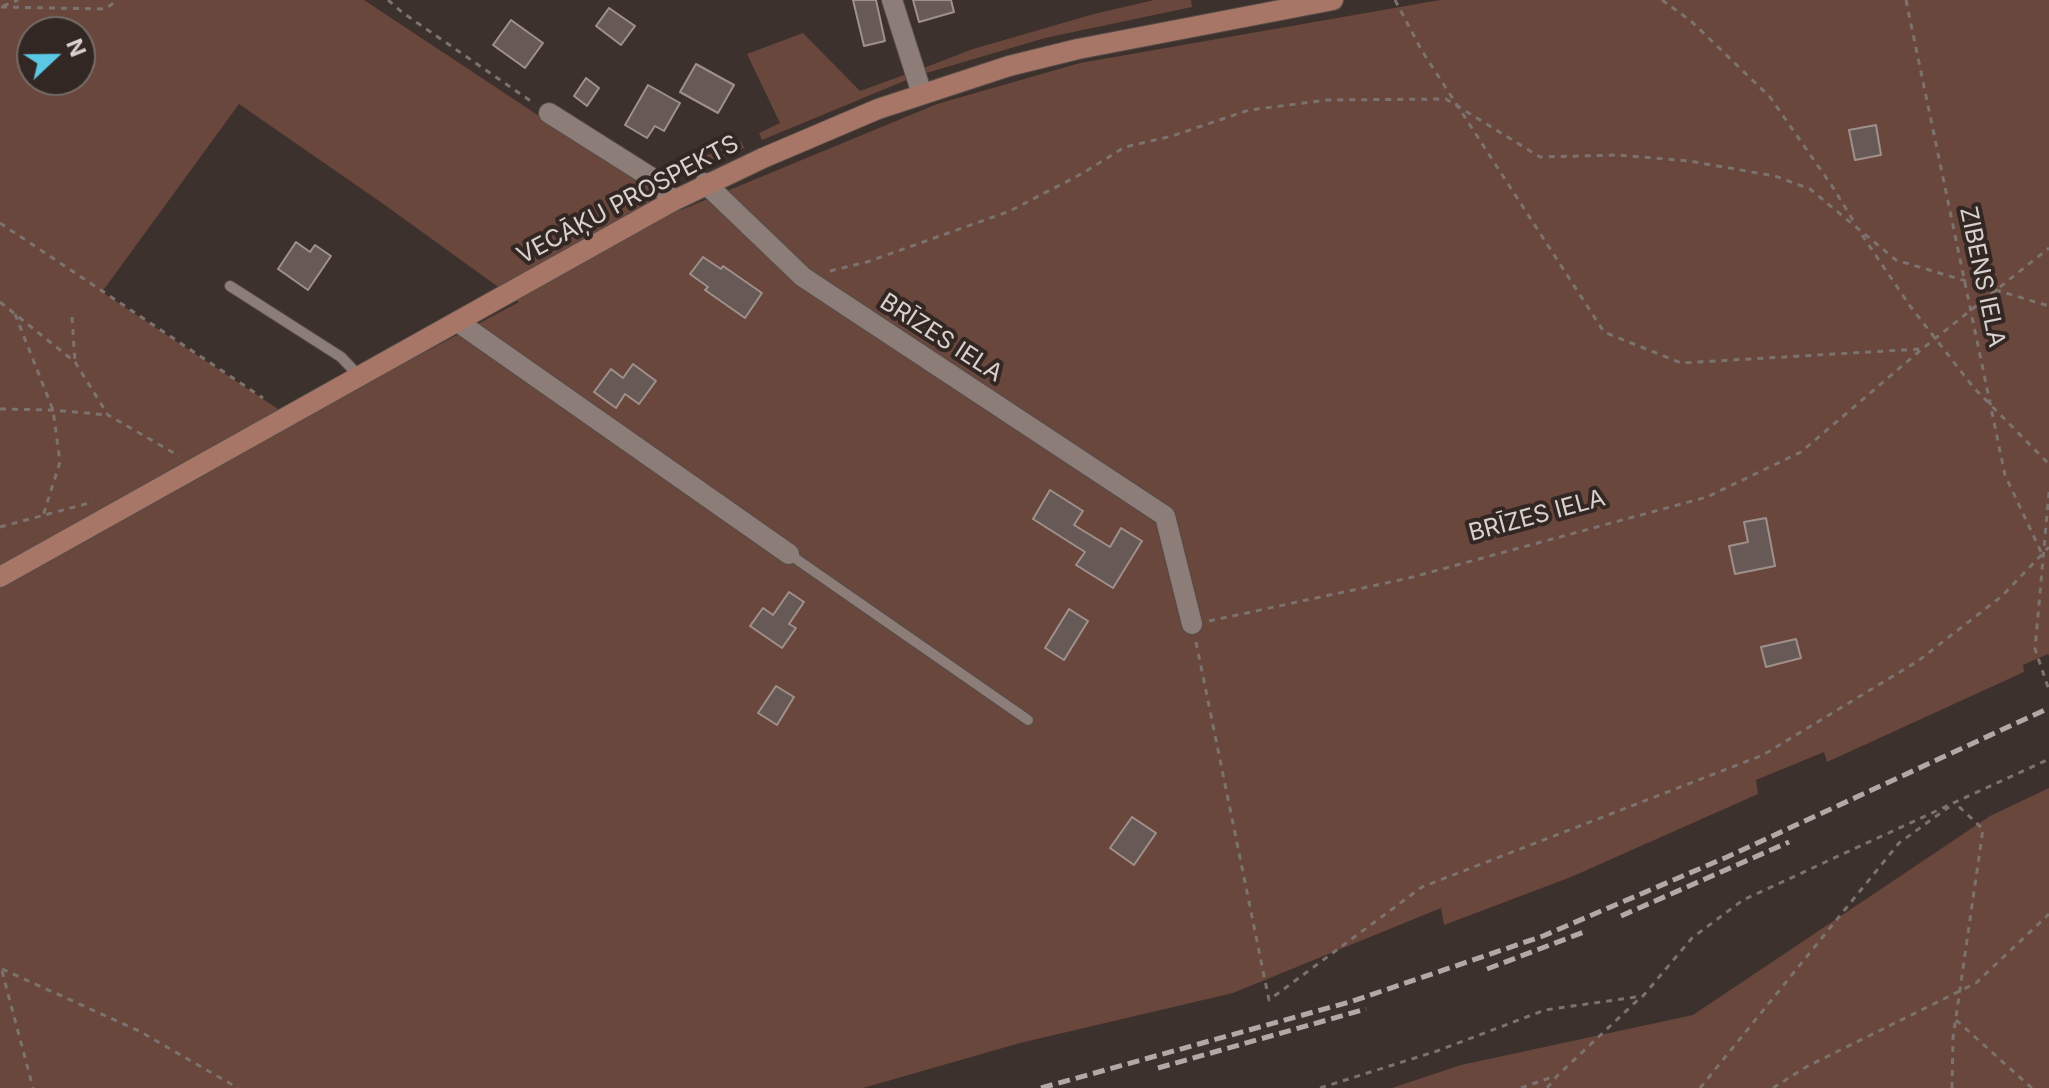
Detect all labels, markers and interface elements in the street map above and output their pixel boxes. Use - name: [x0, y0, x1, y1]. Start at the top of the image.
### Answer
- north arrow: [16, 16, 96, 96]
- text: N: [61, 35, 92, 60]
- street label: VECĀĶU PROSPEKTS: [512, 129, 744, 271]
- street label: ZIBENS IELA: [1953, 204, 2011, 350]
- street label: BRĪZES IELA: [874, 288, 1008, 388]
- street label: BRĪZES IELA: [1466, 484, 1608, 548]

